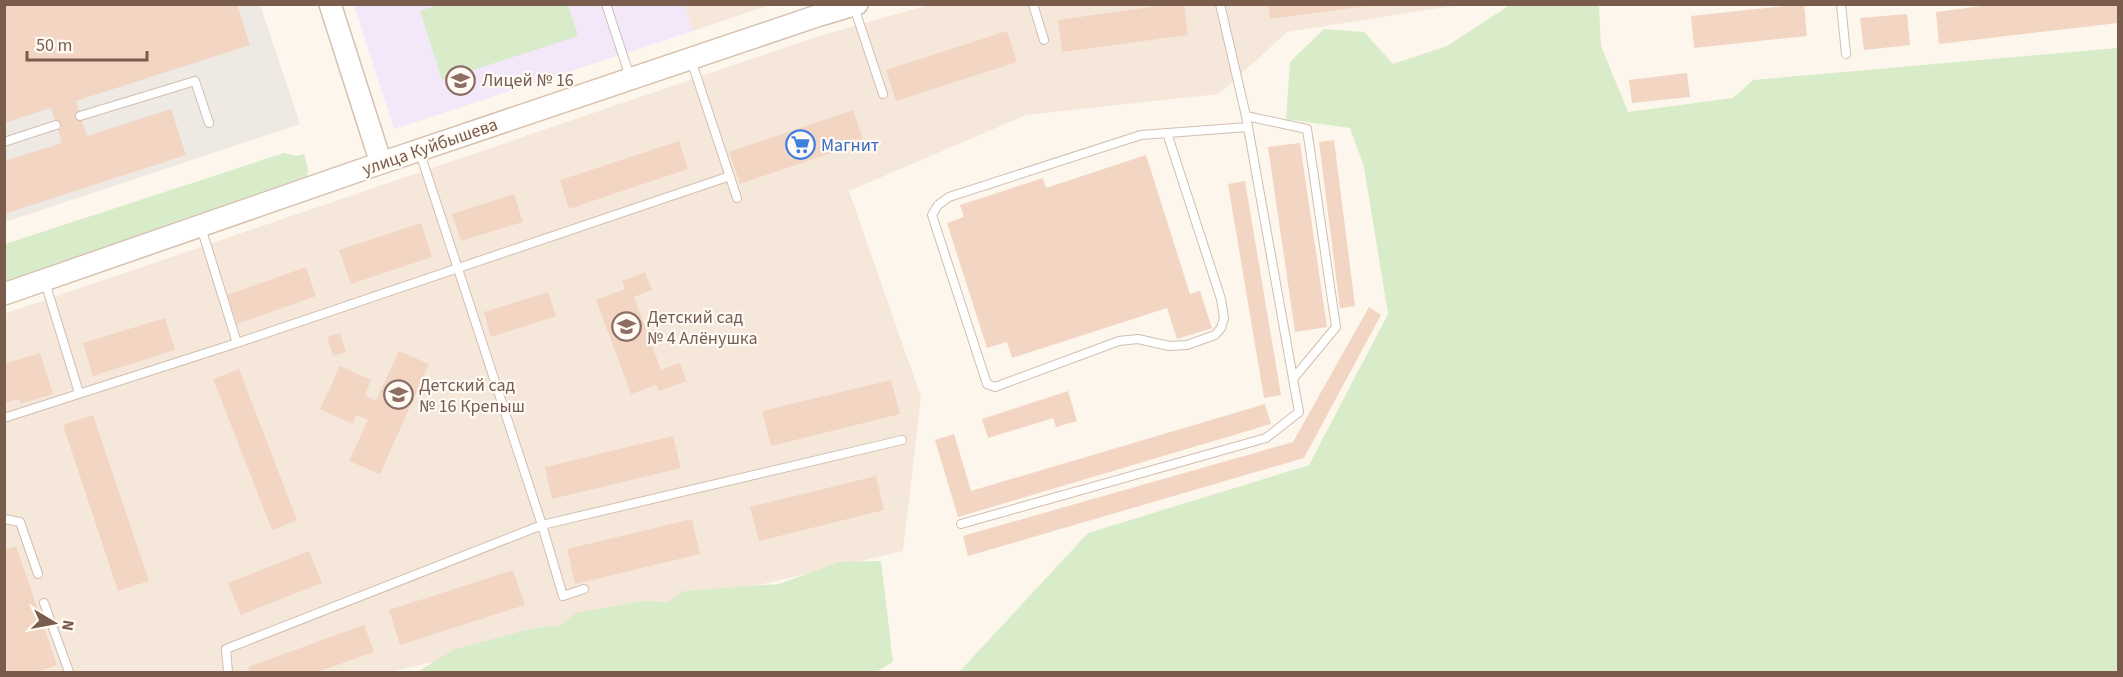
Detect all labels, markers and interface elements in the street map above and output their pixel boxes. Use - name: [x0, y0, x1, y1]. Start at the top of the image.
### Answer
- scale bar: [27, 24, 147, 62]
- text: 50 m: [36, 33, 72, 58]
- school or university icon: Лицей № 16: [445, 64, 477, 96]
- place label: Лицей № 16: [482, 68, 574, 93]
- street label: улица Куйбышева: [359, 112, 501, 182]
- supermarket icon: Магнит: [784, 129, 816, 161]
- place label: Магнит: [821, 133, 879, 158]
- place label: Детский сад № 4 Алёнушка: [647, 305, 758, 351]
- school or university icon: Детский сад № 4 Алёнушка: [610, 311, 642, 343]
- place label: Детский сад № 16 Крепыш: [419, 373, 525, 419]
- school or university icon: Детский сад № 16 Крепыш: [382, 379, 414, 411]
- north arrow: [24, 593, 84, 653]
- text: N: [56, 618, 80, 633]

